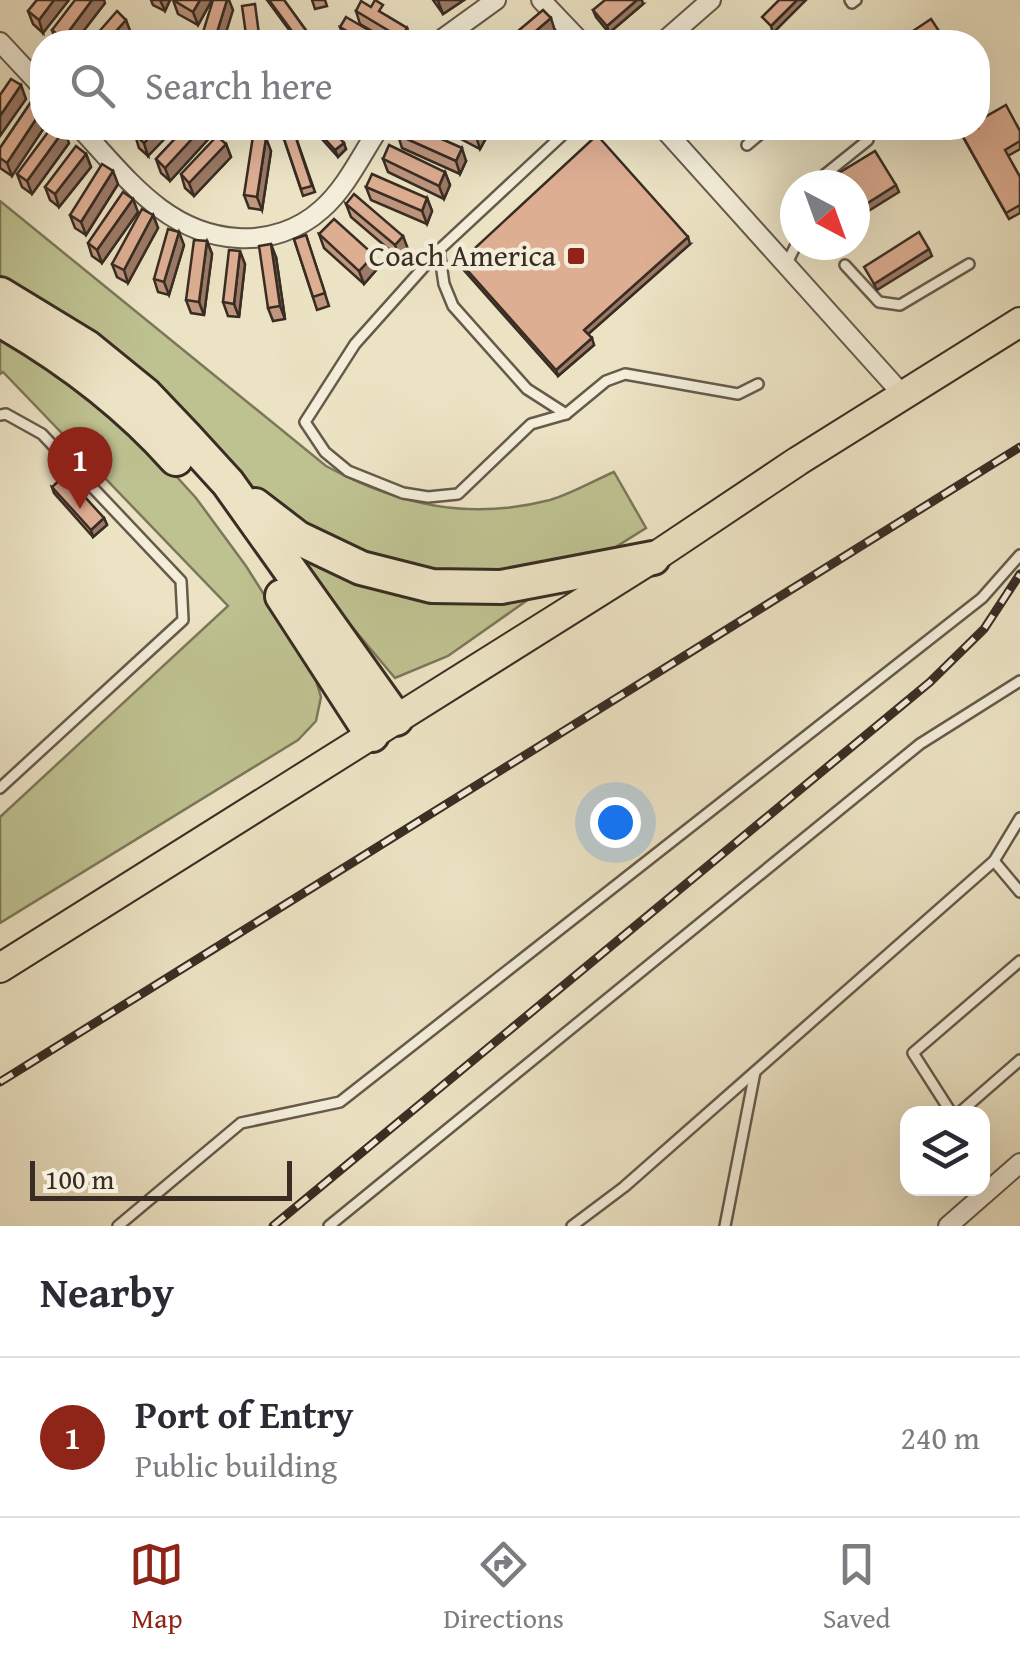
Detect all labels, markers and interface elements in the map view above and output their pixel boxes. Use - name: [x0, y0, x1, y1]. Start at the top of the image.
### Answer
- search box: [30, 30, 990, 140]
- text: Search here: [145, 57, 333, 113]
- icon: search: [65, 58, 120, 113]
- north arrow: [780, 170, 870, 260]
- place label: Coach America: [369, 233, 556, 277]
- marker: Coach America: [565, 245, 587, 267]
- pin: 1: [48, 426, 112, 509]
- your location: [590, 797, 641, 848]
- map controls: [900, 1106, 990, 1196]
- button: layers: [900, 1106, 990, 1196]
- scale bar: [30, 1156, 292, 1200]
- text: 100 m: [45, 1158, 114, 1199]
- text: Nearby: [40, 1261, 174, 1322]
- text: Port of Entry: [135, 1386, 354, 1442]
- text: 1: [64, 1414, 81, 1461]
- text: 240 m: [901, 1414, 980, 1461]
- text: Public building: [135, 1442, 337, 1489]
- tab: Map: [129, 1537, 184, 1638]
- tab: Directions: [443, 1537, 564, 1638]
- tab: Saved: [823, 1537, 891, 1638]

